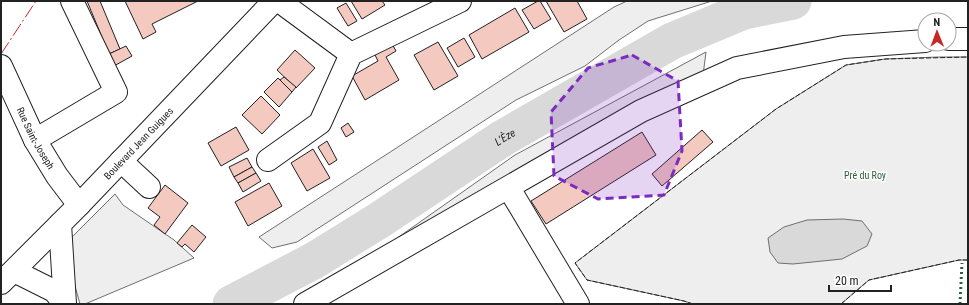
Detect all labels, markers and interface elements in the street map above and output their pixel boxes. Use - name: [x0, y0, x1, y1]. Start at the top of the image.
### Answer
- north arrow: [917, 12, 957, 52]
- text: N: [933, 16, 941, 29]
- street label: Rue Saint-Joseph: [15, 105, 56, 171]
- street label: Boulevard Jean Guigues: [102, 105, 176, 182]
- water label: L'Èze: [492, 126, 518, 149]
- park label: Pré du Roy: [844, 170, 886, 181]
- scale bar: [829, 267, 891, 293]
- text: 20 m: [835, 274, 859, 288]

